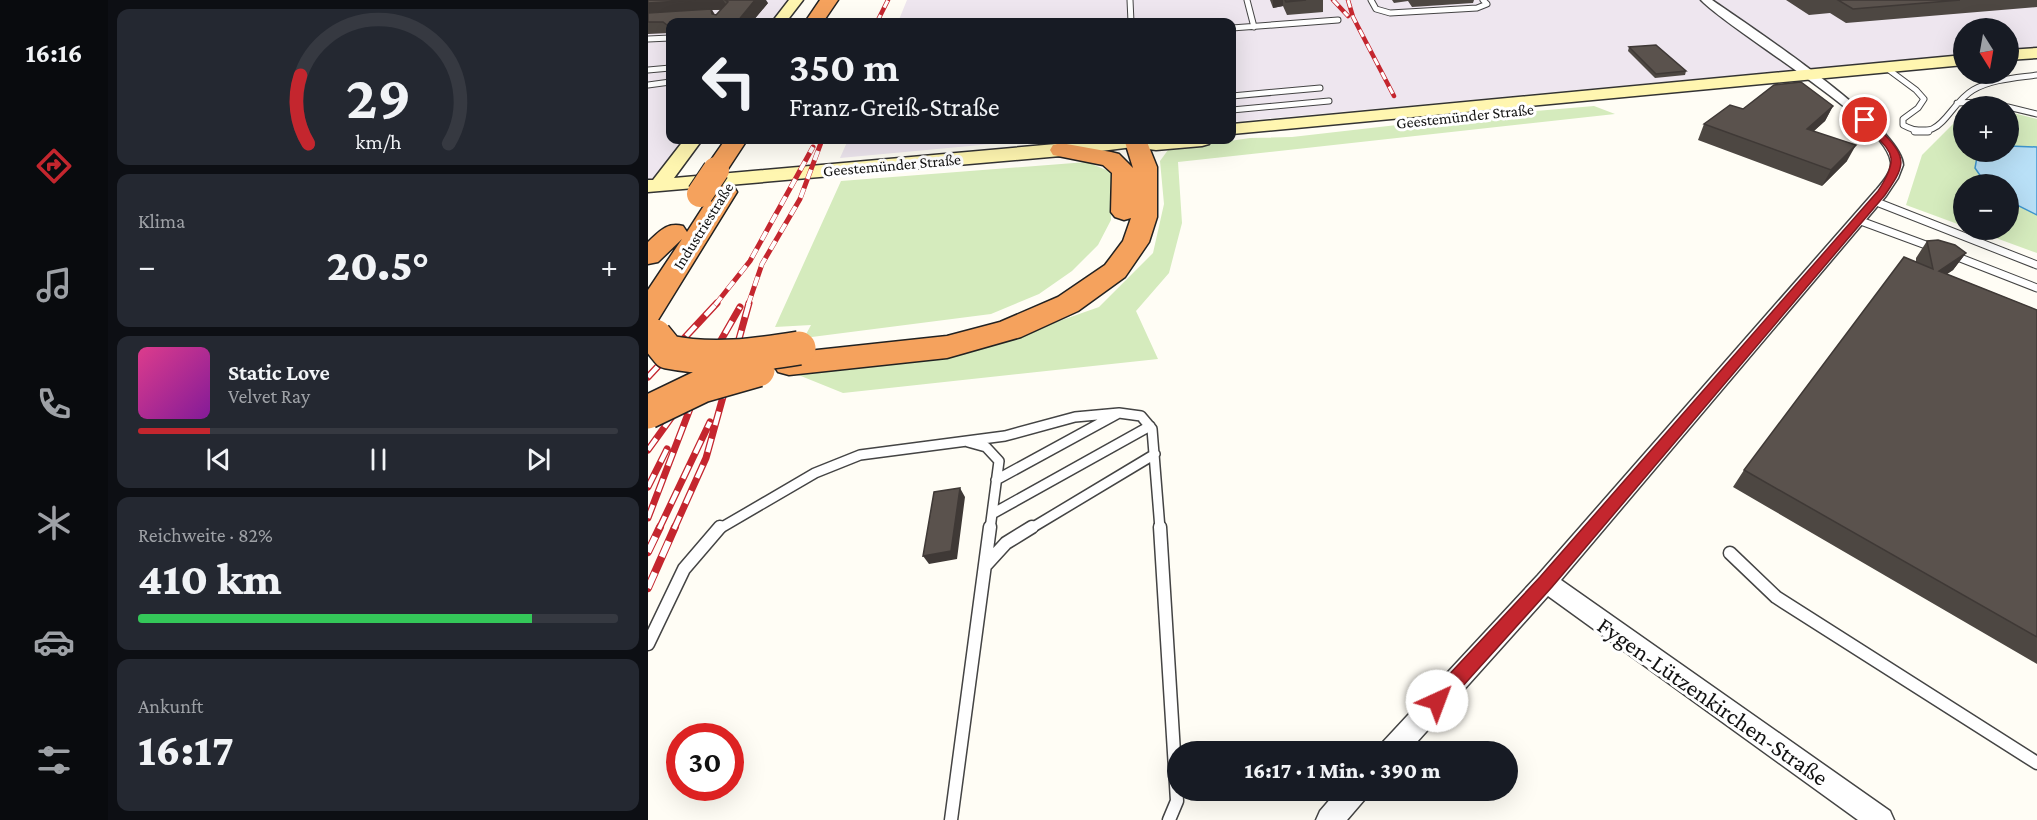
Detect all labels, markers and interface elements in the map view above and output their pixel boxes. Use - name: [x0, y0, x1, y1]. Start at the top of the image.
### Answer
- north arrow: [1953, 18, 2019, 84]
- map controls: [1953, 18, 2019, 240]
- text: 16:16: [25, 38, 83, 68]
- icon: left: [690, 42, 768, 120]
- text: 350 m: [789, 43, 899, 90]
- text: 29: [345, 62, 411, 131]
- text: Franz-Greiß-Straße: [789, 92, 1000, 122]
- pin: [1839, 94, 1890, 145]
- button: +: [1953, 96, 2019, 162]
- street label: Geestemünder Straße: [1395, 100, 1535, 132]
- icon: arrive: [1848, 103, 1881, 136]
- text: km/h: [355, 130, 402, 154]
- icon: directions: [33, 145, 75, 187]
- street label: Geestemünder Straße: [822, 151, 962, 179]
- button: −: [1953, 174, 2019, 240]
- street label: Industriestraße: [670, 179, 736, 273]
- text: Klima: [138, 210, 185, 232]
- text: 20.5°: [326, 240, 430, 290]
- text: −: [138, 247, 155, 284]
- text: +: [601, 247, 618, 284]
- icon: music: [33, 264, 75, 306]
- text: Static Love: [228, 360, 330, 385]
- icon: phone: [33, 383, 75, 425]
- text: Velvet Ray: [228, 385, 310, 407]
- icon: previous: [202, 443, 235, 476]
- icon: pause: [362, 443, 395, 476]
- icon: next: [522, 443, 555, 476]
- icon: climate: [33, 502, 75, 544]
- text: Reichweite · 82%: [138, 524, 273, 546]
- text: 410 km: [138, 554, 281, 604]
- street label: Fygen-Lützenkirchen-Straße: [1593, 611, 1833, 791]
- icon: car: [33, 621, 75, 663]
- position arrow: [1405, 669, 1469, 733]
- text: Ankunft: [138, 695, 203, 717]
- speed limit sign: 30: [666, 723, 744, 801]
- text: 16:17: [138, 725, 234, 775]
- icon: filters: [33, 739, 75, 781]
- text: 16:17 · 1 Min. · 390 m: [1244, 758, 1441, 783]

